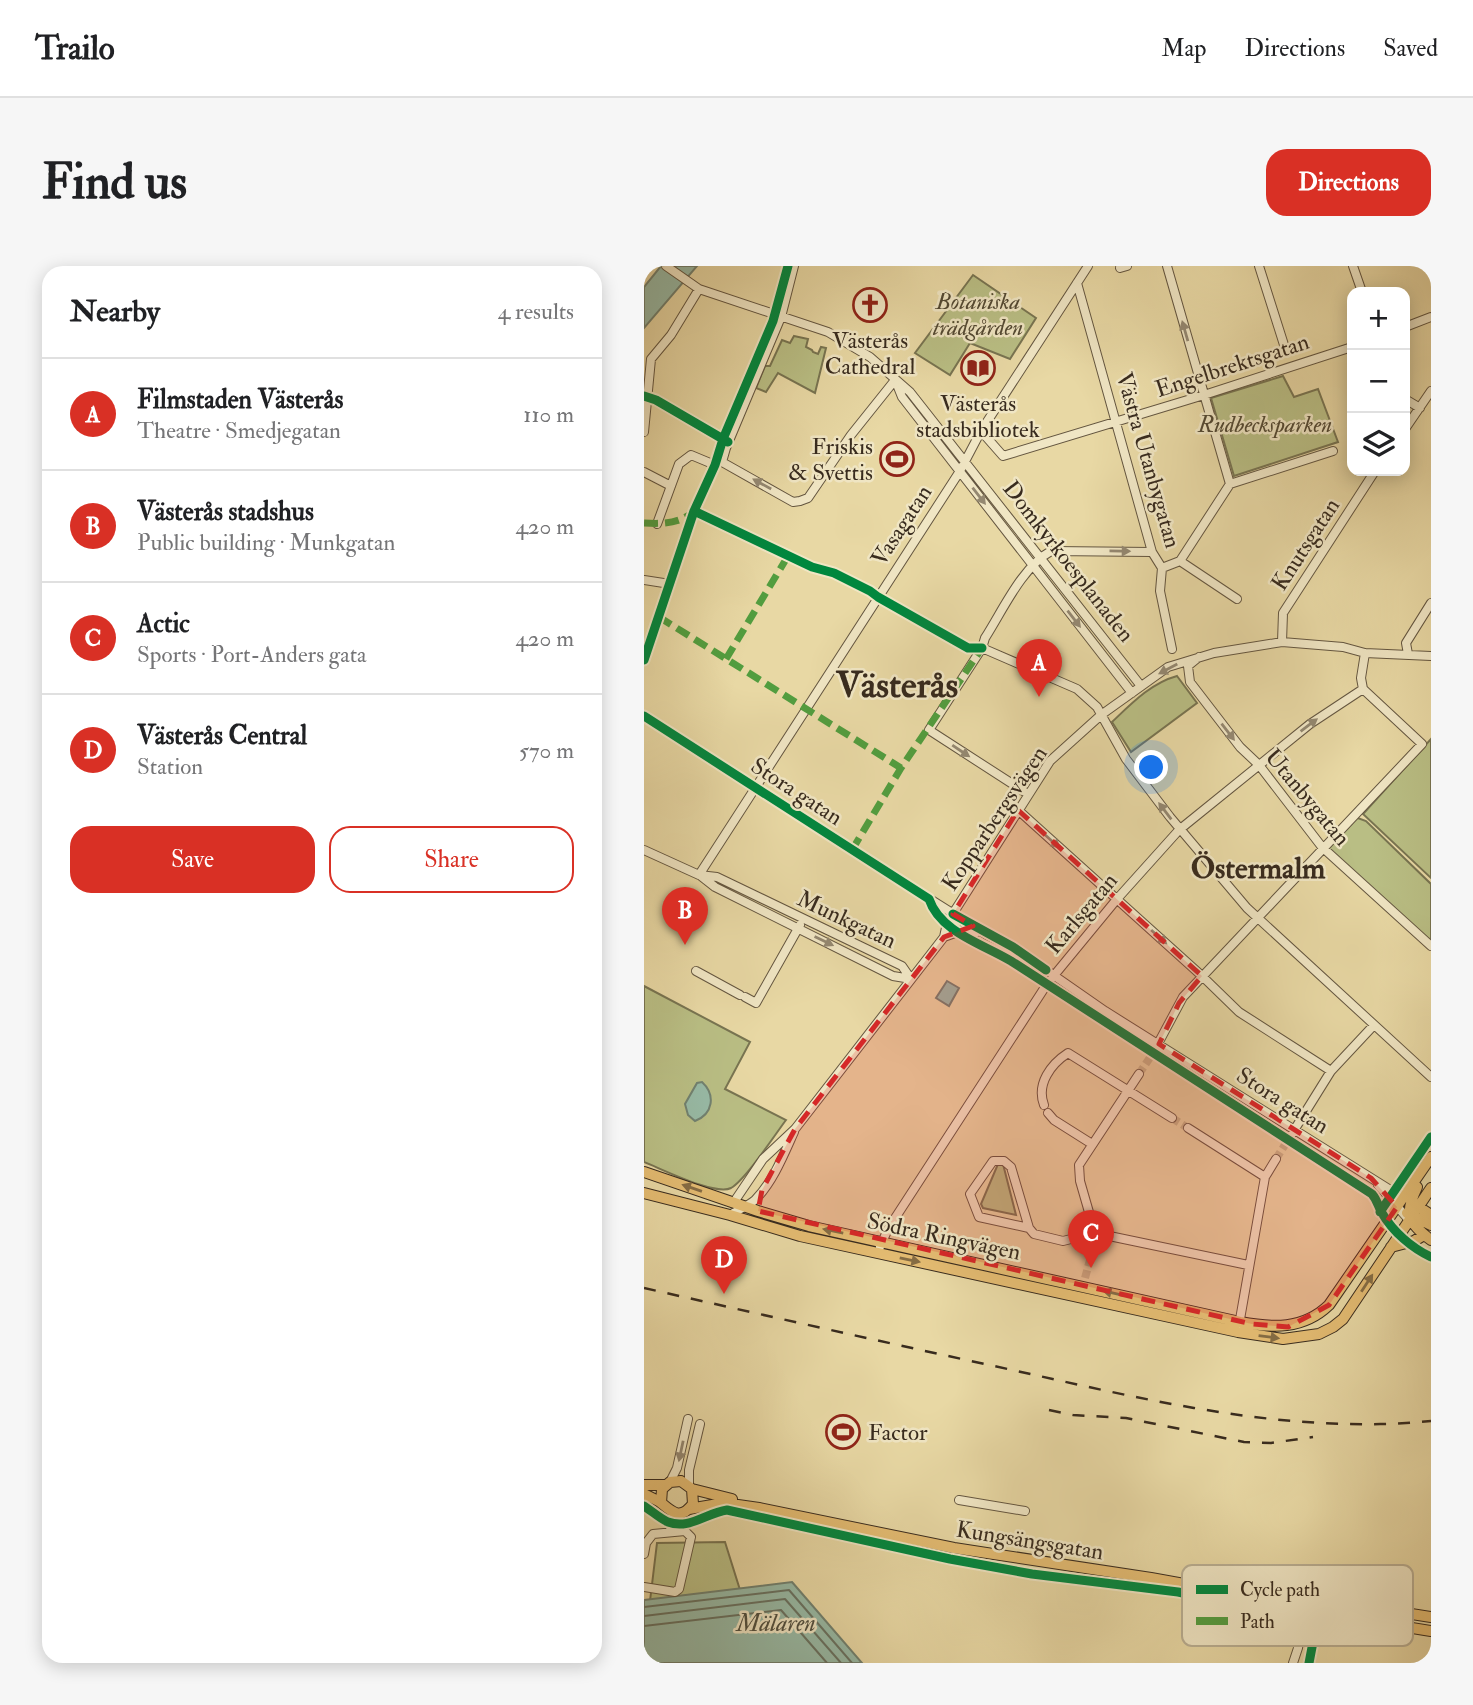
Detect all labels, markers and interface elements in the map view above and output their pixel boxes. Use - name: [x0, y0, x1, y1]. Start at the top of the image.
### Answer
- text: Trailo: [35, 28, 115, 69]
- text: Map: [1161, 33, 1206, 64]
- text: Directions: [1244, 33, 1345, 64]
- text: Saved: [1383, 33, 1438, 64]
- button: Directions: [1266, 149, 1431, 216]
- text: Find us: [42, 152, 187, 213]
- church icon: Västerås Cathedral: [851, 286, 889, 324]
- park label: Botaniska trädgården: [933, 287, 1023, 342]
- map controls: [1347, 287, 1410, 476]
- button: +: [1347, 287, 1410, 350]
- text: Nearby: [70, 293, 160, 330]
- text: 4 results: [498, 297, 574, 326]
- one-way arrow: [1180, 320, 1190, 341]
- place label: Västerås Cathedral: [825, 326, 915, 381]
- street label: Engelbrektsgatan: [1152, 327, 1313, 404]
- library icon: Västerås stadsbibliotek: [959, 349, 997, 387]
- button: −: [1347, 350, 1410, 413]
- street label: Västra Utanbygatan: [1110, 369, 1187, 551]
- text: Filmstaden Västerås: [137, 384, 343, 416]
- place label: Västerås stadsbibliotek: [916, 389, 1040, 444]
- text: A: [86, 400, 100, 429]
- text: 110 m: [523, 400, 574, 429]
- park label: Rudbecksparken: [1197, 410, 1332, 439]
- button: layers: [1347, 413, 1410, 476]
- text: Theatre · Smedjegatan: [137, 416, 341, 445]
- place label: Friskis & Svettis: [788, 432, 873, 487]
- sports icon: Friskis & Svettis: [878, 440, 916, 478]
- street label: Domkyrkoesplanaden: [996, 475, 1141, 649]
- one-way arrow: [752, 478, 772, 490]
- street label: Vasagatan: [865, 479, 938, 571]
- one-way arrow: [971, 486, 986, 504]
- street label: Knutsgatan: [1265, 492, 1346, 596]
- text: Västerås stadshus: [137, 496, 314, 528]
- text: B: [85, 512, 101, 541]
- text: 420 m: [515, 512, 574, 541]
- text: Public building · Munkgatan: [137, 528, 395, 557]
- one-way arrow: [1109, 546, 1131, 557]
- text: Actic: [137, 608, 190, 640]
- one-way arrow: [1066, 609, 1081, 627]
- text: C: [85, 624, 101, 653]
- text: 420 m: [515, 624, 574, 653]
- pin: A: [1016, 639, 1062, 697]
- text: Sports · Port-Anders gata: [137, 640, 367, 669]
- district label: Västerås: [836, 662, 958, 709]
- one-way arrow: [1158, 663, 1178, 674]
- one-way arrow: [1299, 718, 1317, 733]
- text: Västerås Central: [137, 720, 307, 752]
- one-way arrow: [1220, 723, 1235, 740]
- text: D: [84, 736, 102, 765]
- text: 570 m: [519, 736, 574, 765]
- street label: Kopparbergsvägen: [935, 740, 1054, 897]
- street label: Utanbygatan: [1259, 743, 1357, 852]
- one-way arrow: [951, 744, 971, 757]
- your location: [1134, 750, 1168, 784]
- street label: Stora gatan: [745, 751, 848, 832]
- text: Station: [137, 752, 203, 781]
- one-way arrow: [1157, 802, 1172, 820]
- button: Save: [70, 826, 315, 893]
- button: Share: [329, 826, 574, 893]
- one-way arrow: [1043, 833, 1061, 849]
- district label: Östermalm: [1191, 850, 1326, 887]
- street label: Karlsgatan: [1039, 867, 1124, 960]
- street label: Munkgatan: [793, 884, 901, 955]
- pin: B: [662, 887, 708, 945]
- one-way arrow: [1151, 929, 1168, 944]
- one-way arrow: [814, 936, 834, 947]
- street label: Stora gatan: [1231, 1061, 1334, 1140]
- one-way arrow: [682, 1182, 703, 1193]
- street label: Södra Ringvägen: [864, 1206, 1023, 1267]
- pin: C: [1068, 1210, 1114, 1268]
- one-way arrow: [822, 1225, 844, 1236]
- pin: D: [701, 1236, 747, 1294]
- one-way arrow: [899, 1254, 921, 1265]
- one-way arrow: [1360, 1274, 1374, 1292]
- one-way arrow: [1102, 1287, 1124, 1298]
- one-way arrow: [1258, 1332, 1280, 1343]
- sports icon: Factor: [824, 1413, 862, 1451]
- place label: Factor: [868, 1418, 928, 1447]
- one-way arrow: [675, 1440, 686, 1462]
- street label: Kungsängsgatan: [954, 1515, 1106, 1566]
- legend: [1182, 1565, 1413, 1646]
- text: Cycle path: [1240, 1578, 1320, 1603]
- water label: Mälaren: [734, 1608, 816, 1639]
- text: Path: [1240, 1610, 1275, 1634]

